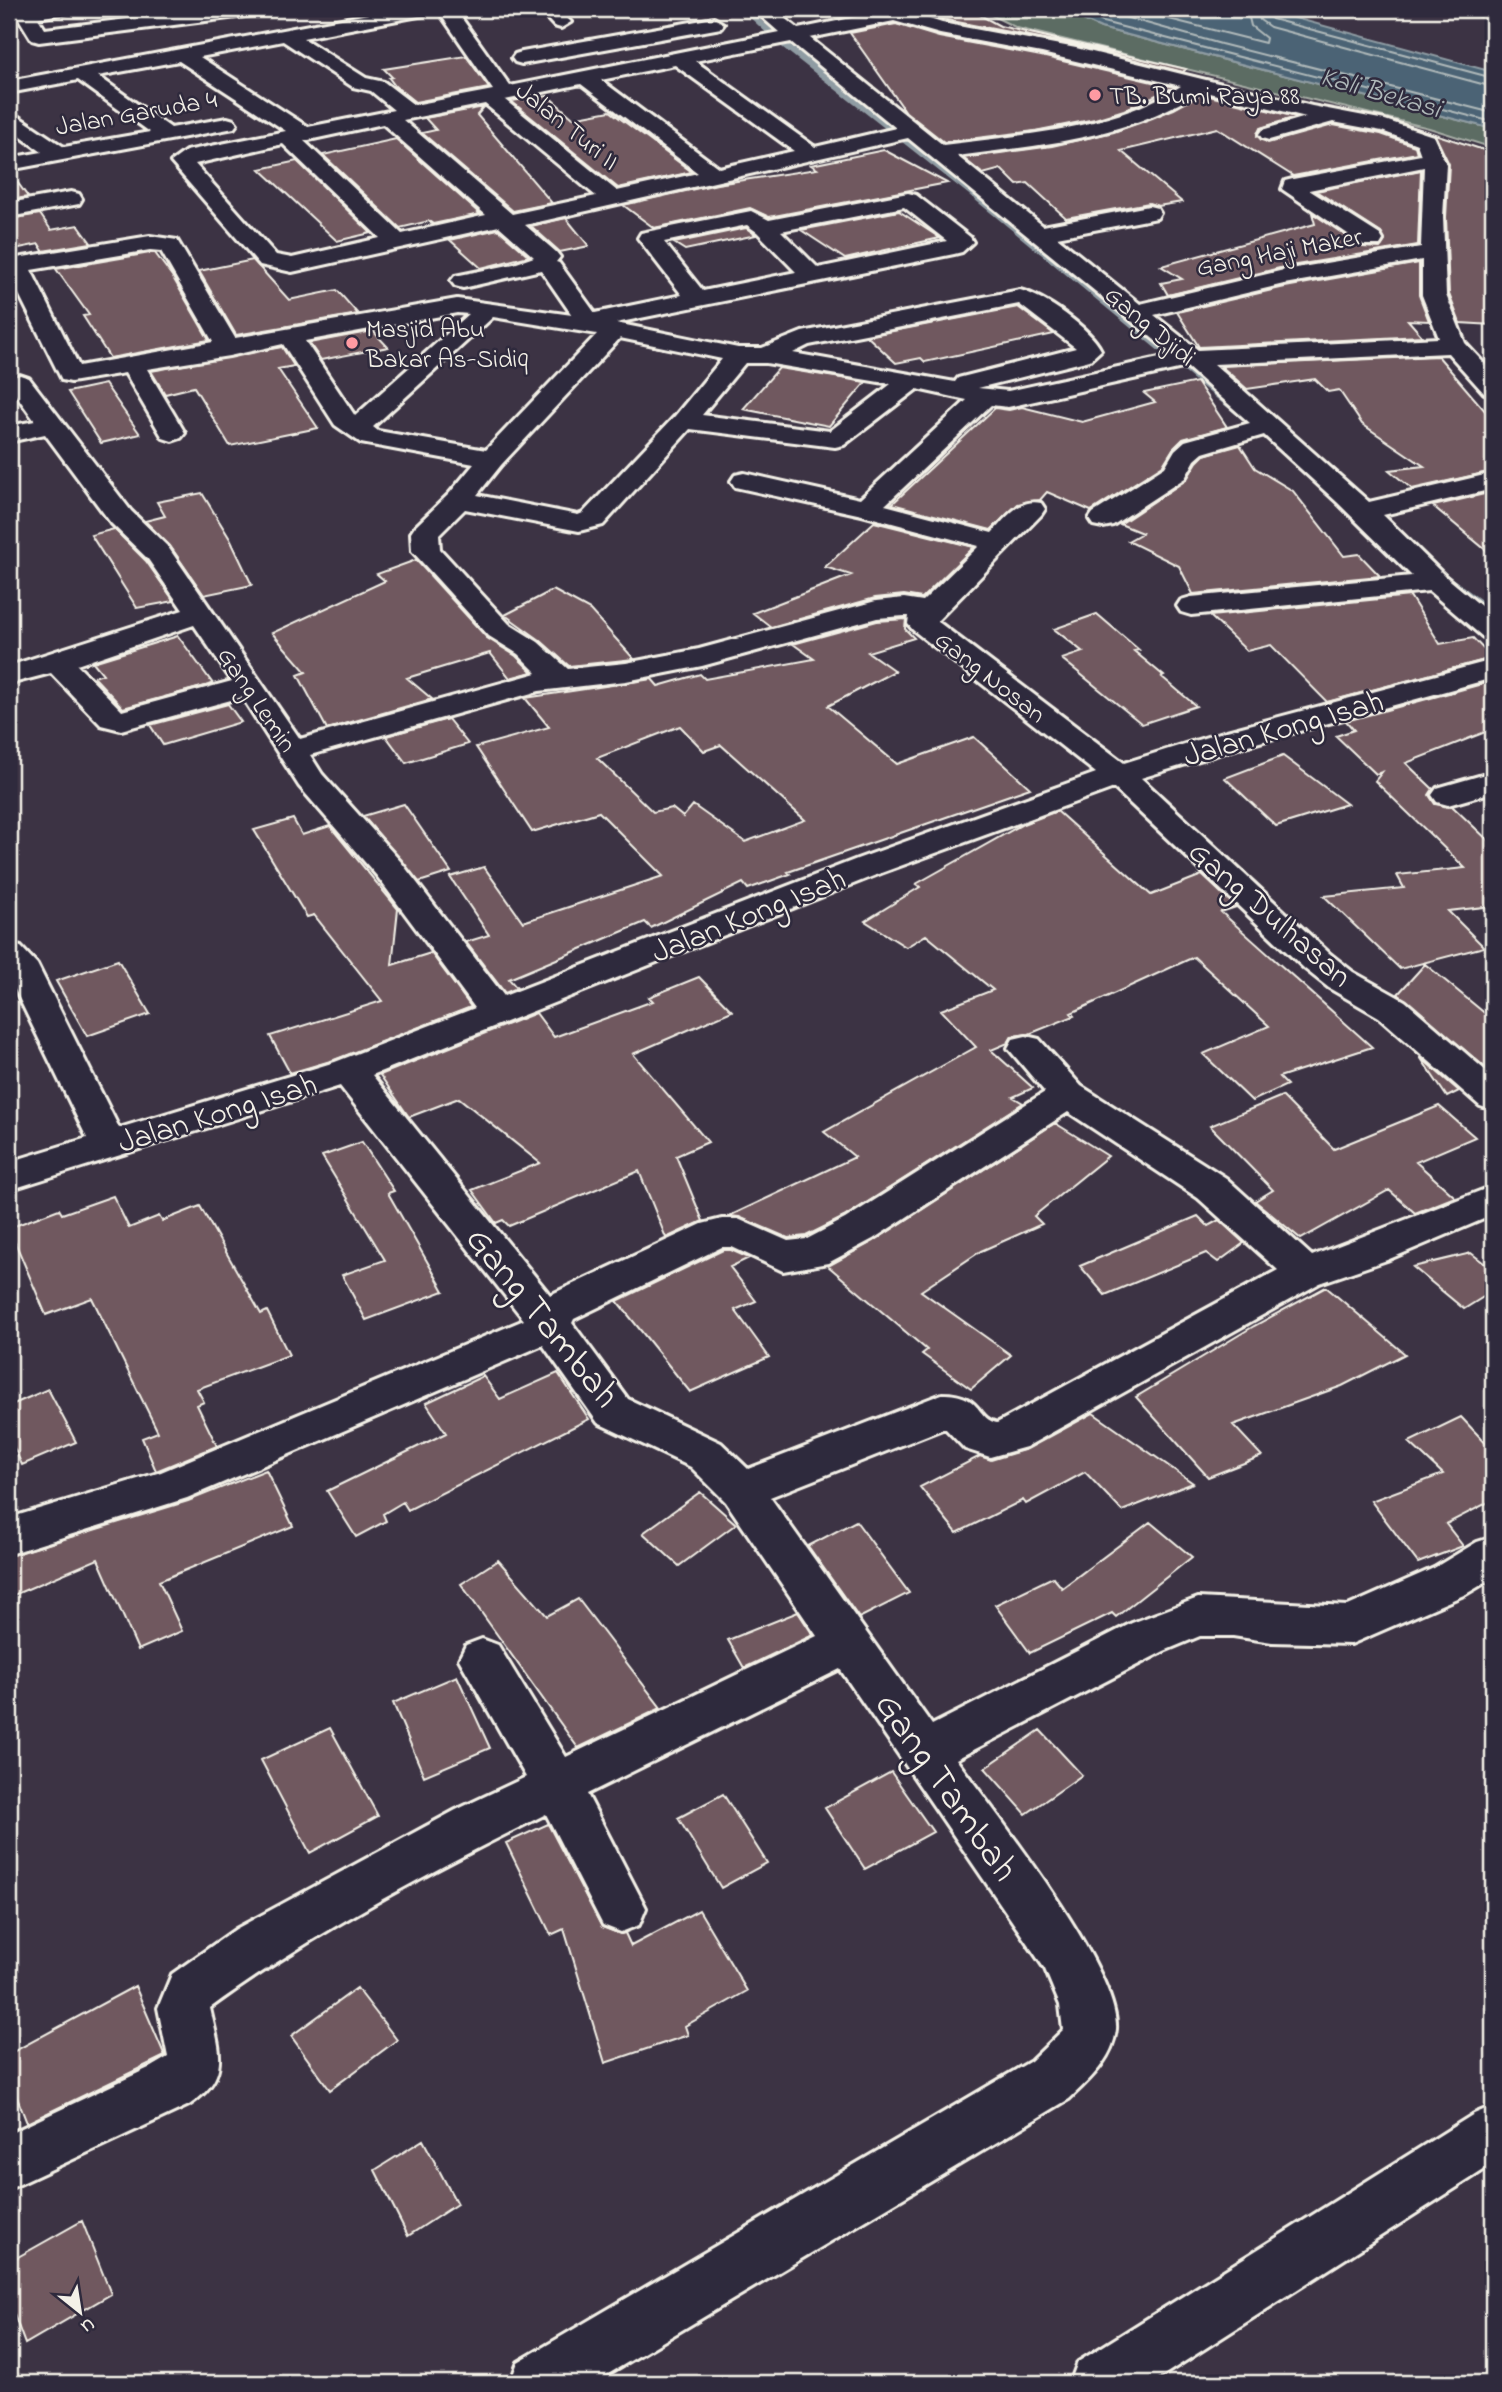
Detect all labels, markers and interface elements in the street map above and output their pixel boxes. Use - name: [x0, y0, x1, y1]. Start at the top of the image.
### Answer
- water label: Kali Bekasi: [1315, 58, 1448, 132]
- street label: Jalan Turi II: [506, 74, 626, 181]
- place label: TB. Bumi Raya 88: [1109, 79, 1300, 117]
- street label: Jalan Garuda 4: [53, 82, 221, 148]
- marker: TB. Bumi Raya 88: [1087, 87, 1103, 103]
- street label: Gang Haji Maker: [1194, 219, 1366, 289]
- street label: Gang Djidi: [1095, 278, 1203, 377]
- place label: Masjid Abu Bakar As-Sidiq: [365, 312, 528, 380]
- marker: Masjid Abu Bakar As-Sidiq: [344, 335, 360, 351]
- street label: Gang Nosan: [925, 623, 1053, 734]
- street label: Gang Lemin: [206, 640, 305, 761]
- street label: Jalan Kong Isah: [1178, 679, 1389, 781]
- street label: Gang Dulhasan: [1176, 831, 1361, 1000]
- street label: Jalan Kong Isah: [645, 857, 854, 978]
- street label: Jalan Kong Isah: [113, 1063, 323, 1168]
- street label: Gang Tambah: [450, 1215, 632, 1422]
- street label: Gang Tambah: [859, 1682, 1031, 1895]
- north arrow: [46, 2276, 116, 2346]
- text: U: [75, 2310, 99, 2339]

